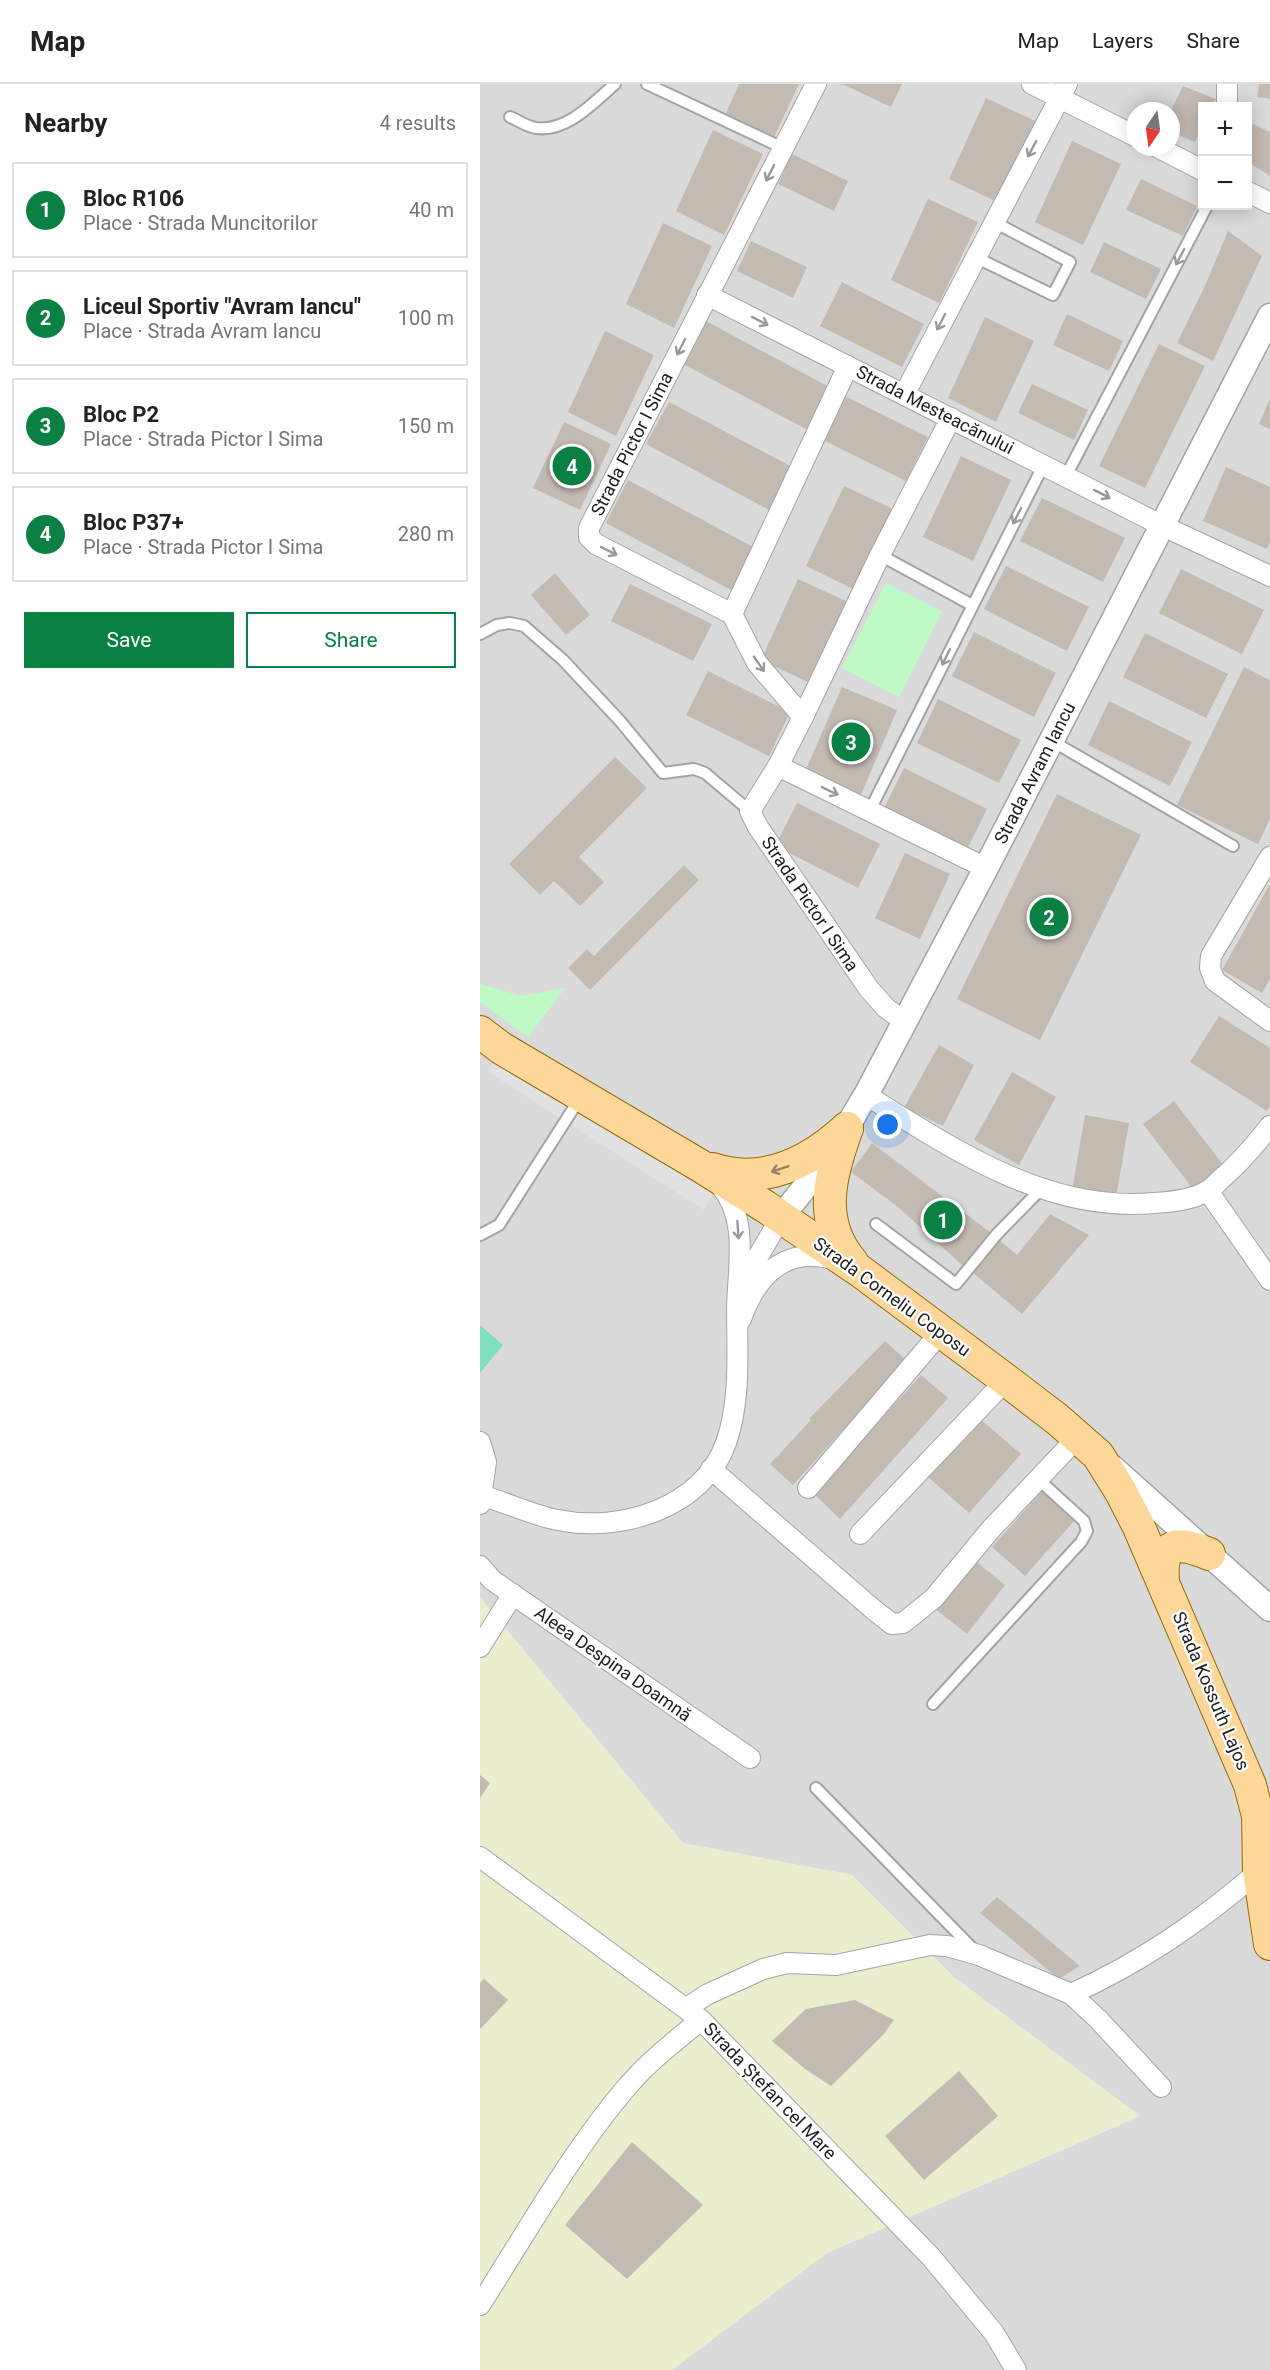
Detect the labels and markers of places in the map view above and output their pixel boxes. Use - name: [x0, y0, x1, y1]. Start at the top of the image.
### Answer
- pin: 4: [552, 444, 592, 488]
- pin: 3: [832, 720, 871, 764]
- pin: 2: [1030, 894, 1068, 940]
- pin: 1: [924, 1198, 962, 1242]

